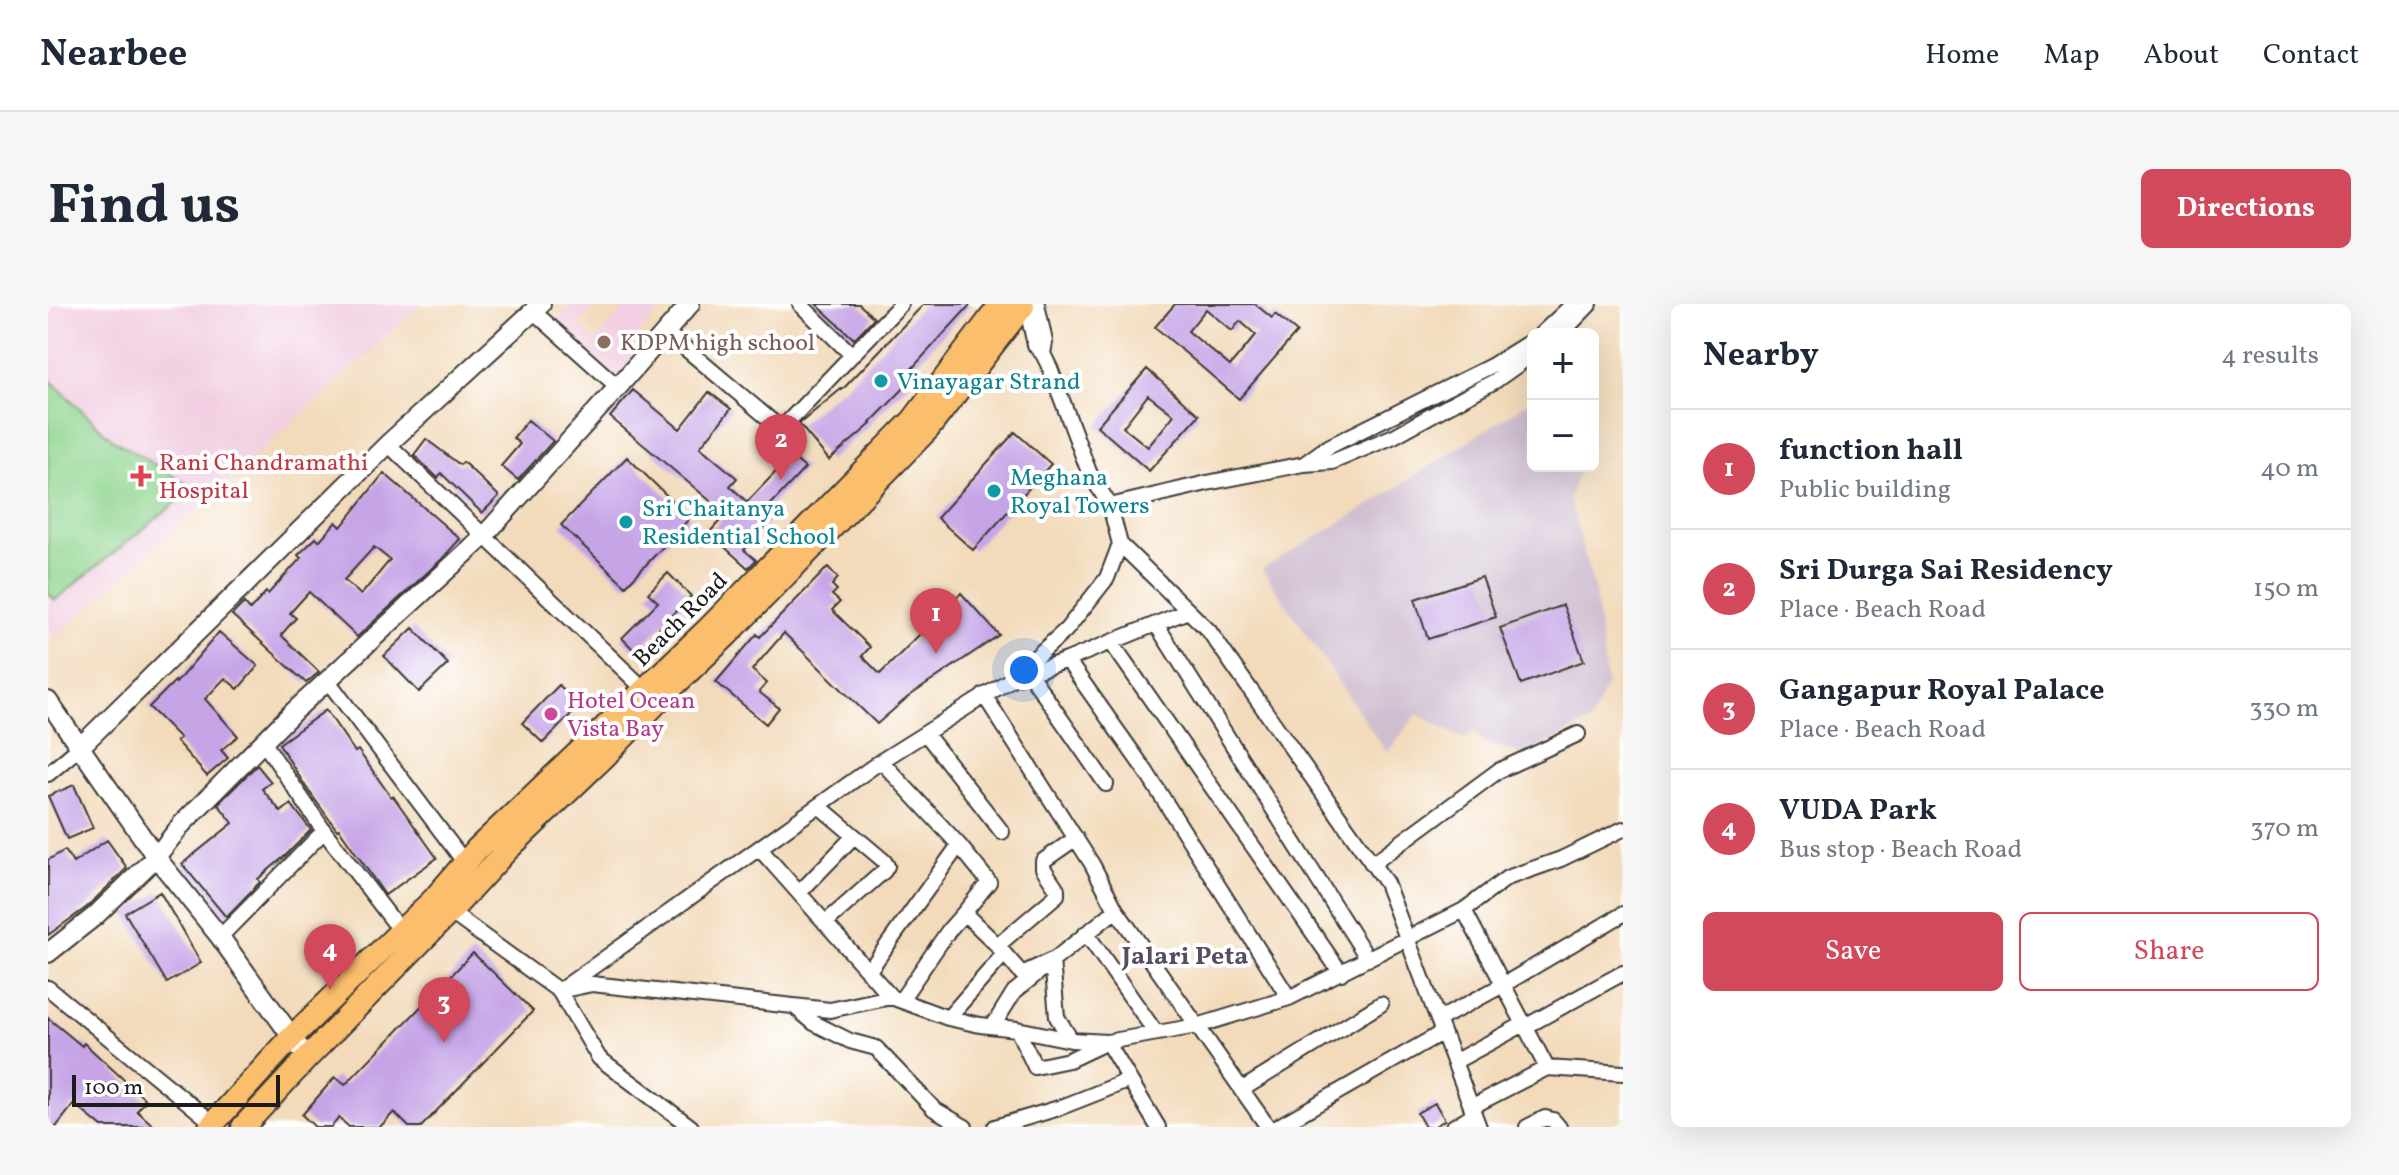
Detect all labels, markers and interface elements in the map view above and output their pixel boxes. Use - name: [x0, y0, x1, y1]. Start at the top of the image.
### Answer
- text: Nearbee: [40, 29, 187, 82]
- text: Home: [1925, 36, 1999, 75]
- text: Map: [2043, 36, 2099, 75]
- text: About: [2143, 36, 2219, 75]
- text: Contact: [2263, 36, 2359, 75]
- text: Find us: [48, 169, 240, 247]
- button: Directions: [2141, 169, 2351, 248]
- place label: KDPM high school: [620, 327, 815, 361]
- map controls: [1527, 328, 1599, 472]
- button: +: [1527, 328, 1599, 400]
- marker: KDPM high school: [595, 333, 613, 351]
- text: Nearby: [1703, 333, 1819, 380]
- text: 4 results: [2221, 338, 2319, 374]
- place label: Vinayagar Strand: [897, 366, 1081, 400]
- marker: Vinayagar Strand: [872, 372, 890, 390]
- button: −: [1527, 400, 1599, 472]
- pin: 2: [755, 414, 807, 480]
- text: function hall: [1779, 430, 1963, 472]
- place label: Rani Chandramathi Hospital: [159, 447, 368, 509]
- text: 1: [1724, 451, 1734, 487]
- text: 40 m: [2260, 451, 2319, 487]
- place label: Meghana Royal Towers: [1010, 462, 1150, 524]
- marker: Rani Chandramathi Hospital: [130, 465, 152, 487]
- text: Public building: [1779, 472, 1951, 508]
- marker: Meghana Royal Towers: [985, 482, 1003, 500]
- place label: Sri Chaitanya Residential School: [642, 493, 836, 555]
- marker: Sri Chaitanya Residential School: [617, 513, 635, 531]
- text: Sri Durga Sai Residency: [1779, 550, 2113, 592]
- street label: Beach Road: [626, 565, 736, 675]
- text: 2: [1722, 571, 1736, 607]
- text: 150 m: [2253, 571, 2319, 607]
- pin: 1: [910, 588, 962, 654]
- text: Place · Beach Road: [1779, 592, 1986, 628]
- your location: [1004, 650, 1044, 690]
- text: Gangapur Royal Palace: [1779, 670, 2105, 712]
- place label: Hotel Ocean Vista Bay: [567, 685, 695, 747]
- text: 3: [1722, 691, 1736, 727]
- text: 330 m: [2249, 691, 2319, 727]
- marker: Hotel Ocean Vista Bay: [542, 705, 560, 723]
- text: Place · Beach Road: [1779, 712, 1986, 748]
- text: VUDA Park: [1779, 790, 1937, 832]
- text: 4: [1721, 811, 1737, 847]
- text: 370 m: [2250, 811, 2319, 847]
- text: Bus stop · Beach Road: [1779, 832, 2022, 868]
- button: Save: [1703, 912, 2003, 991]
- button: Share: [2019, 912, 2319, 991]
- pin: 4: [304, 924, 356, 990]
- district label: Jalari Peta: [1121, 939, 1248, 975]
- pin: 3: [418, 977, 470, 1043]
- scale bar: [72, 1071, 280, 1107]
- text: 100 m: [84, 1073, 143, 1104]

